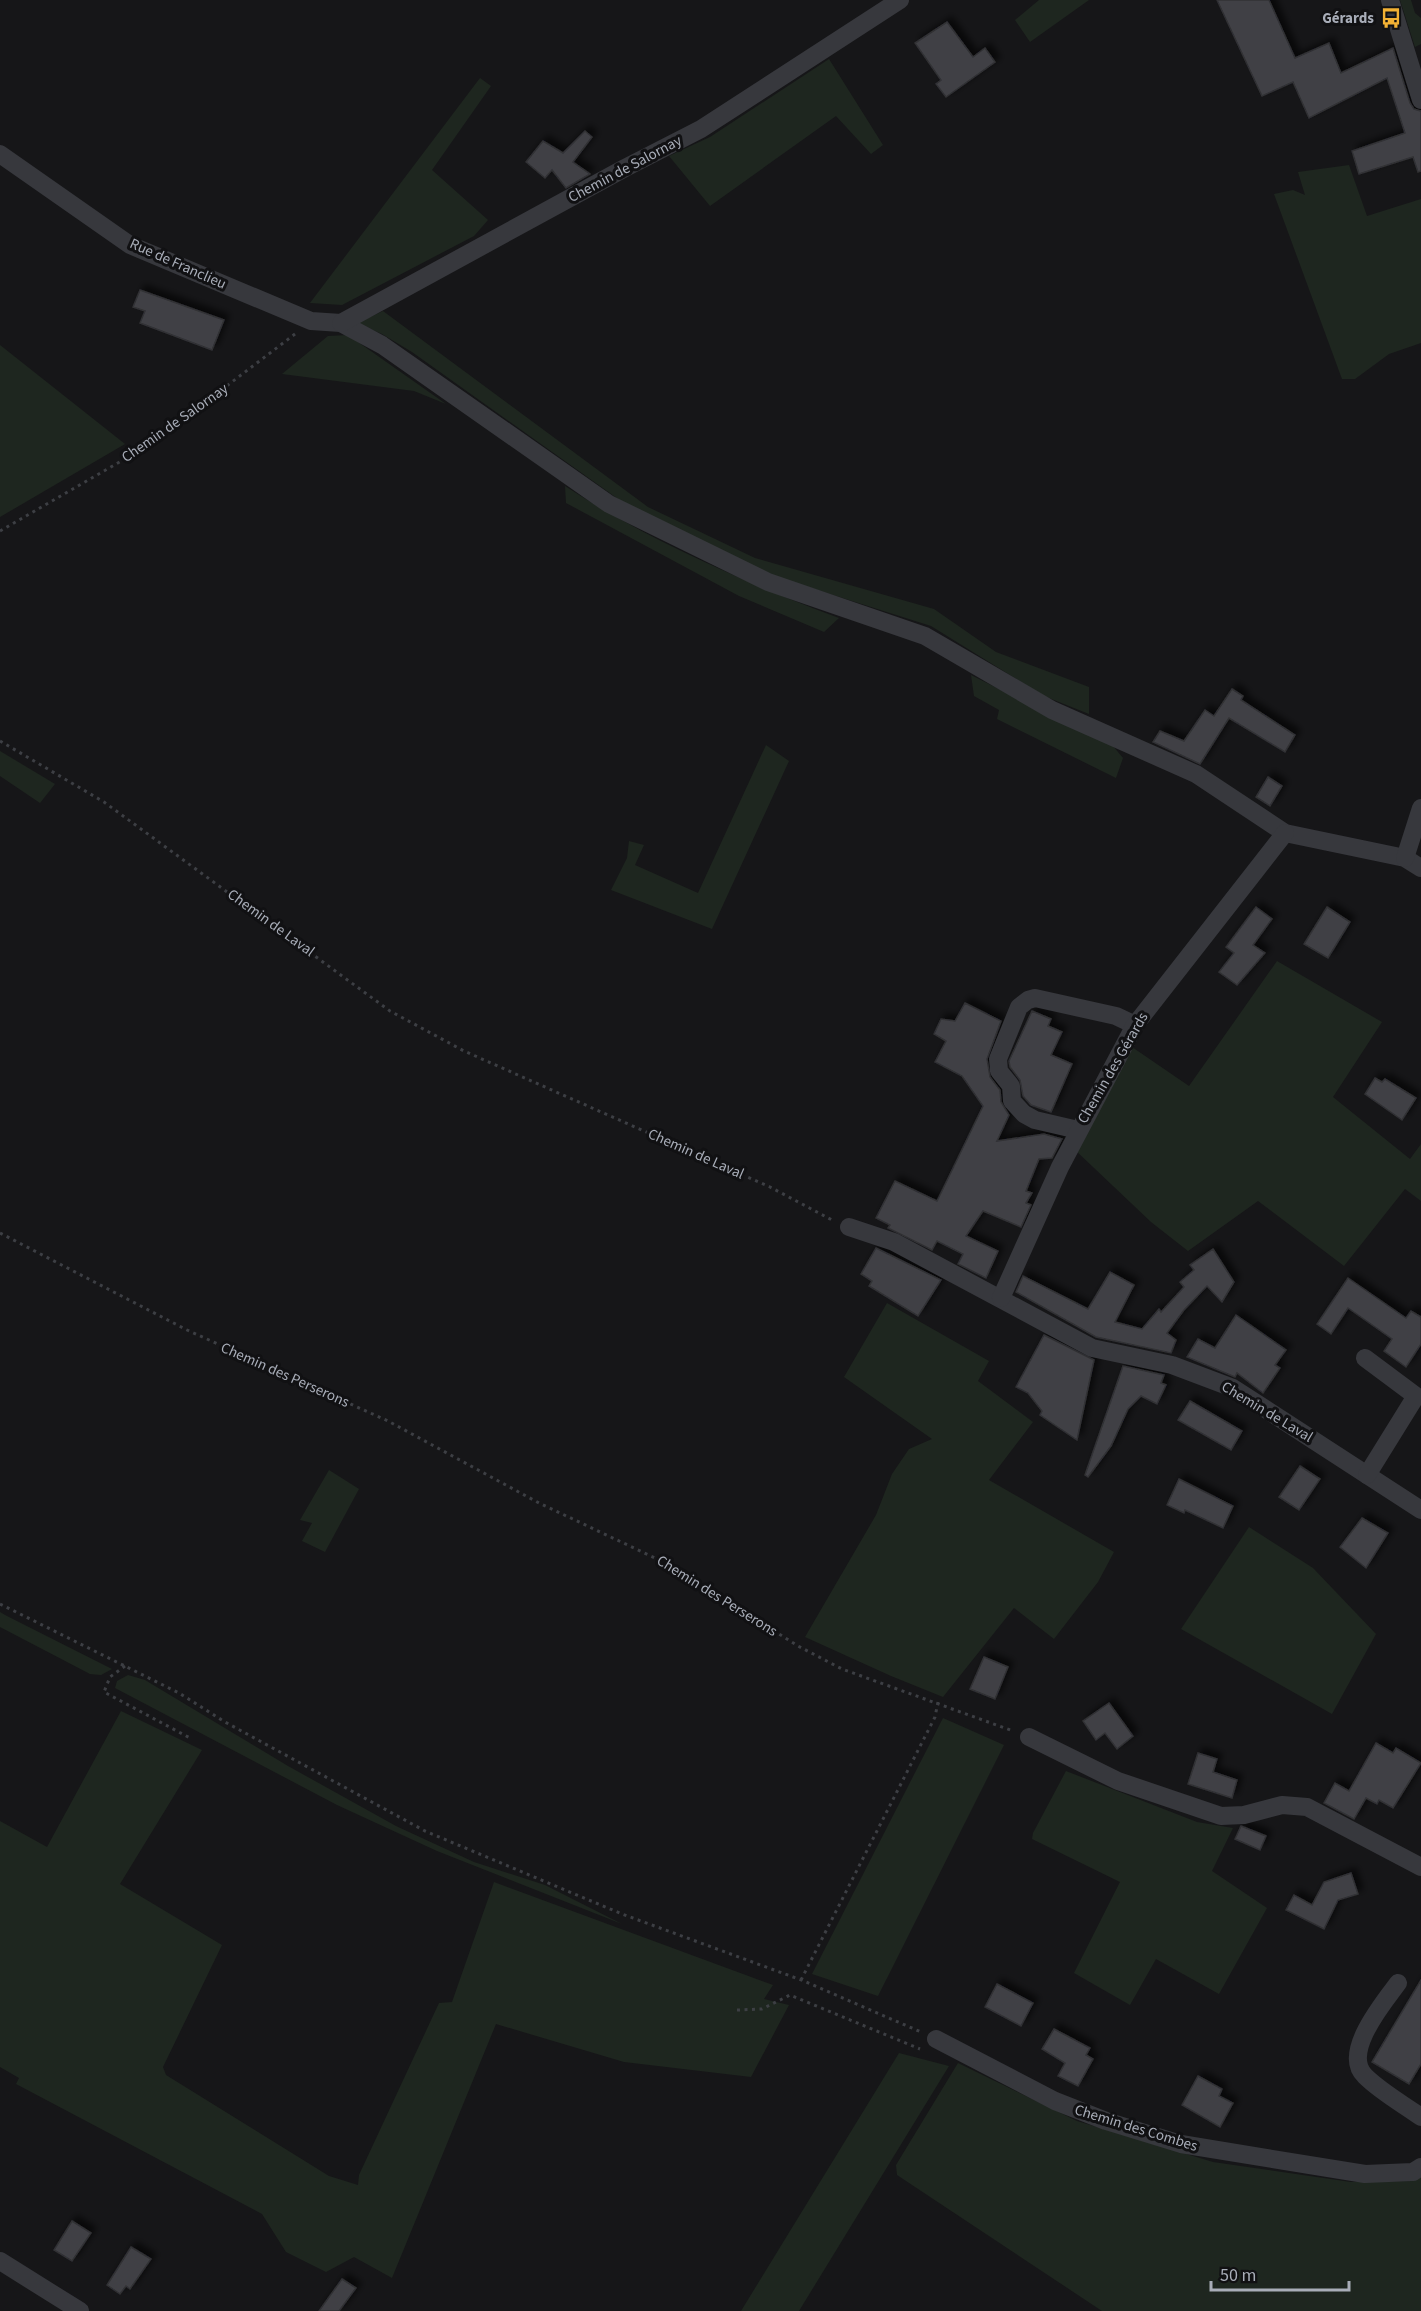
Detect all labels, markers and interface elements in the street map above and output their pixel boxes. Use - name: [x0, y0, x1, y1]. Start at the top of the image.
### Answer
- bus stop icon: Gérards: [1379, 6, 1403, 30]
- place label: Gérards: [1322, 8, 1374, 29]
- street label: Chemin de Salornay: [565, 130, 685, 208]
- street label: Rue de Franclieu: [126, 233, 230, 295]
- street label: Chemin de Salornay: [117, 378, 233, 468]
- street label: Chemin de Laval: [223, 884, 319, 962]
- street label: Chemin des Gérards: [1073, 1008, 1153, 1128]
- street label: Chemin de Laval: [645, 1123, 748, 1185]
- street label: Chemin des Perserons: [217, 1337, 353, 1413]
- street label: Chemin de Laval: [1217, 1376, 1317, 1448]
- street label: Chemin des Perserons: [653, 1550, 781, 1642]
- street label: Chemin des Combes: [1072, 2099, 1200, 2157]
- scale bar: [1211, 2254, 1349, 2292]
- text: 50 m: [1220, 2263, 1256, 2288]

